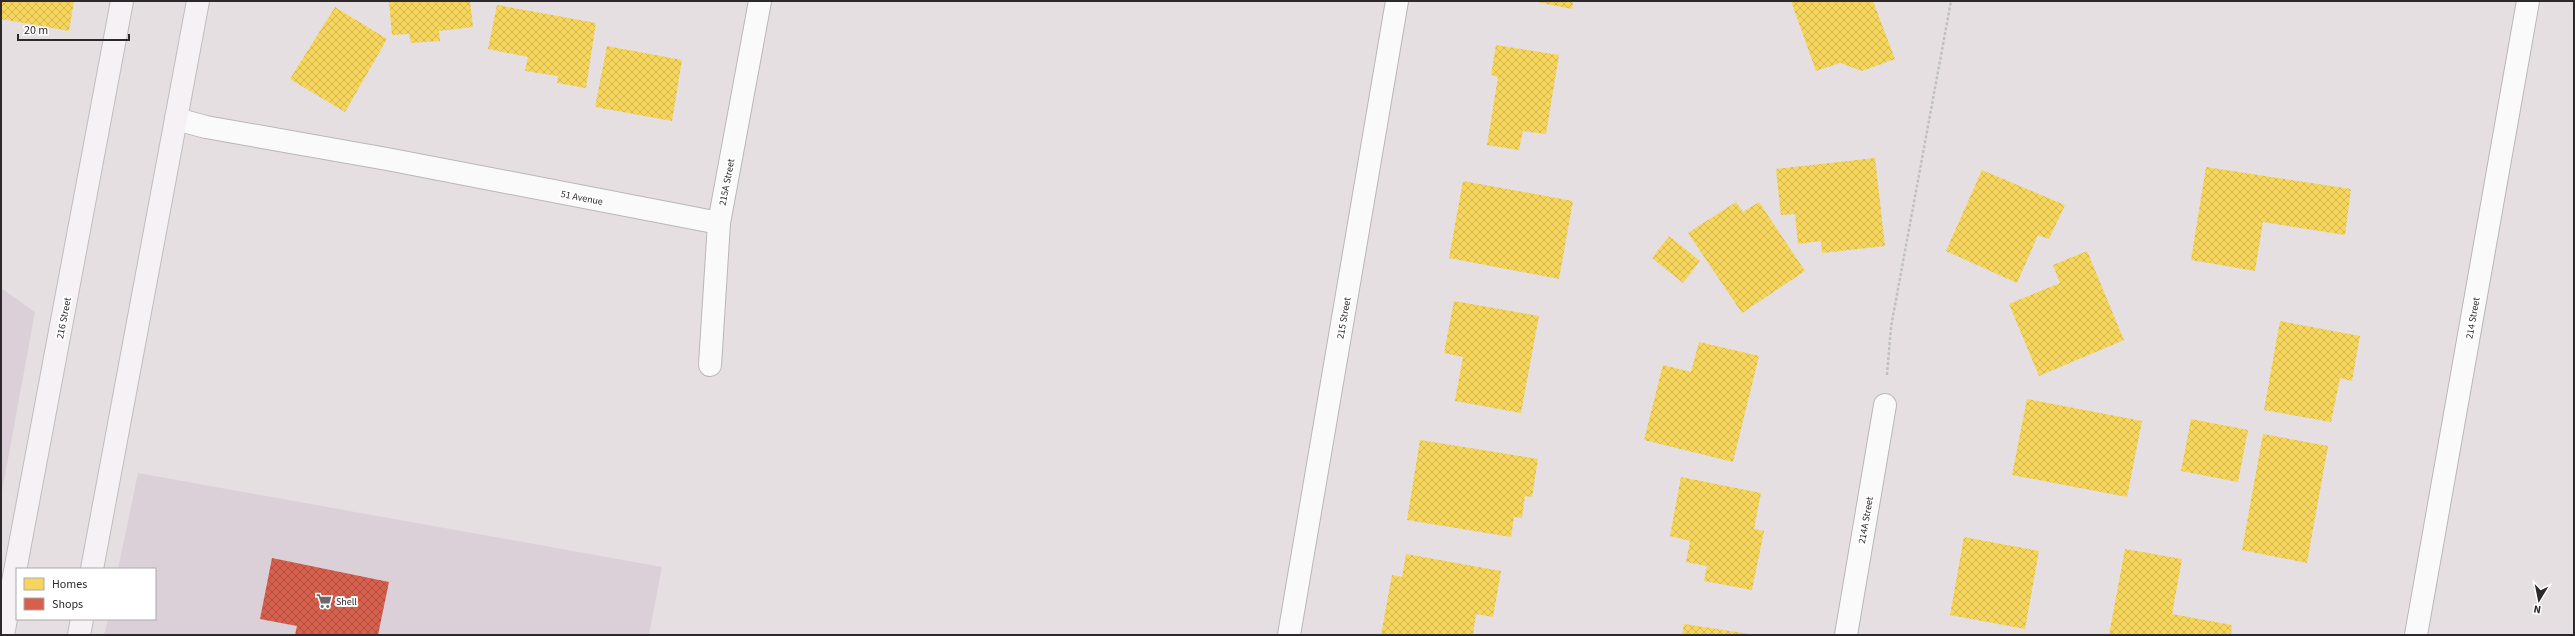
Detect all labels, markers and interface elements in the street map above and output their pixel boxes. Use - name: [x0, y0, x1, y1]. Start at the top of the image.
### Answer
- scale bar: [18, 16, 129, 42]
- text: 20 m: [24, 22, 48, 39]
- street label: 215A Street: [716, 157, 738, 207]
- street label: 51 Avenue: [559, 187, 604, 209]
- street label: 216 Street: [53, 296, 75, 340]
- street label: 215 Street: [1333, 296, 1355, 340]
- street label: 214 Street: [2462, 296, 2484, 340]
- street label: 214A Street: [1855, 495, 1877, 545]
- legend: [16, 568, 156, 620]
- text: Homes: [52, 576, 87, 593]
- north arrow: [2519, 580, 2559, 620]
- supermarket icon: Shell: [315, 592, 333, 610]
- place label: Shell: [336, 595, 357, 609]
- text: Shops: [52, 596, 83, 613]
- text: N: [2532, 601, 2542, 617]

